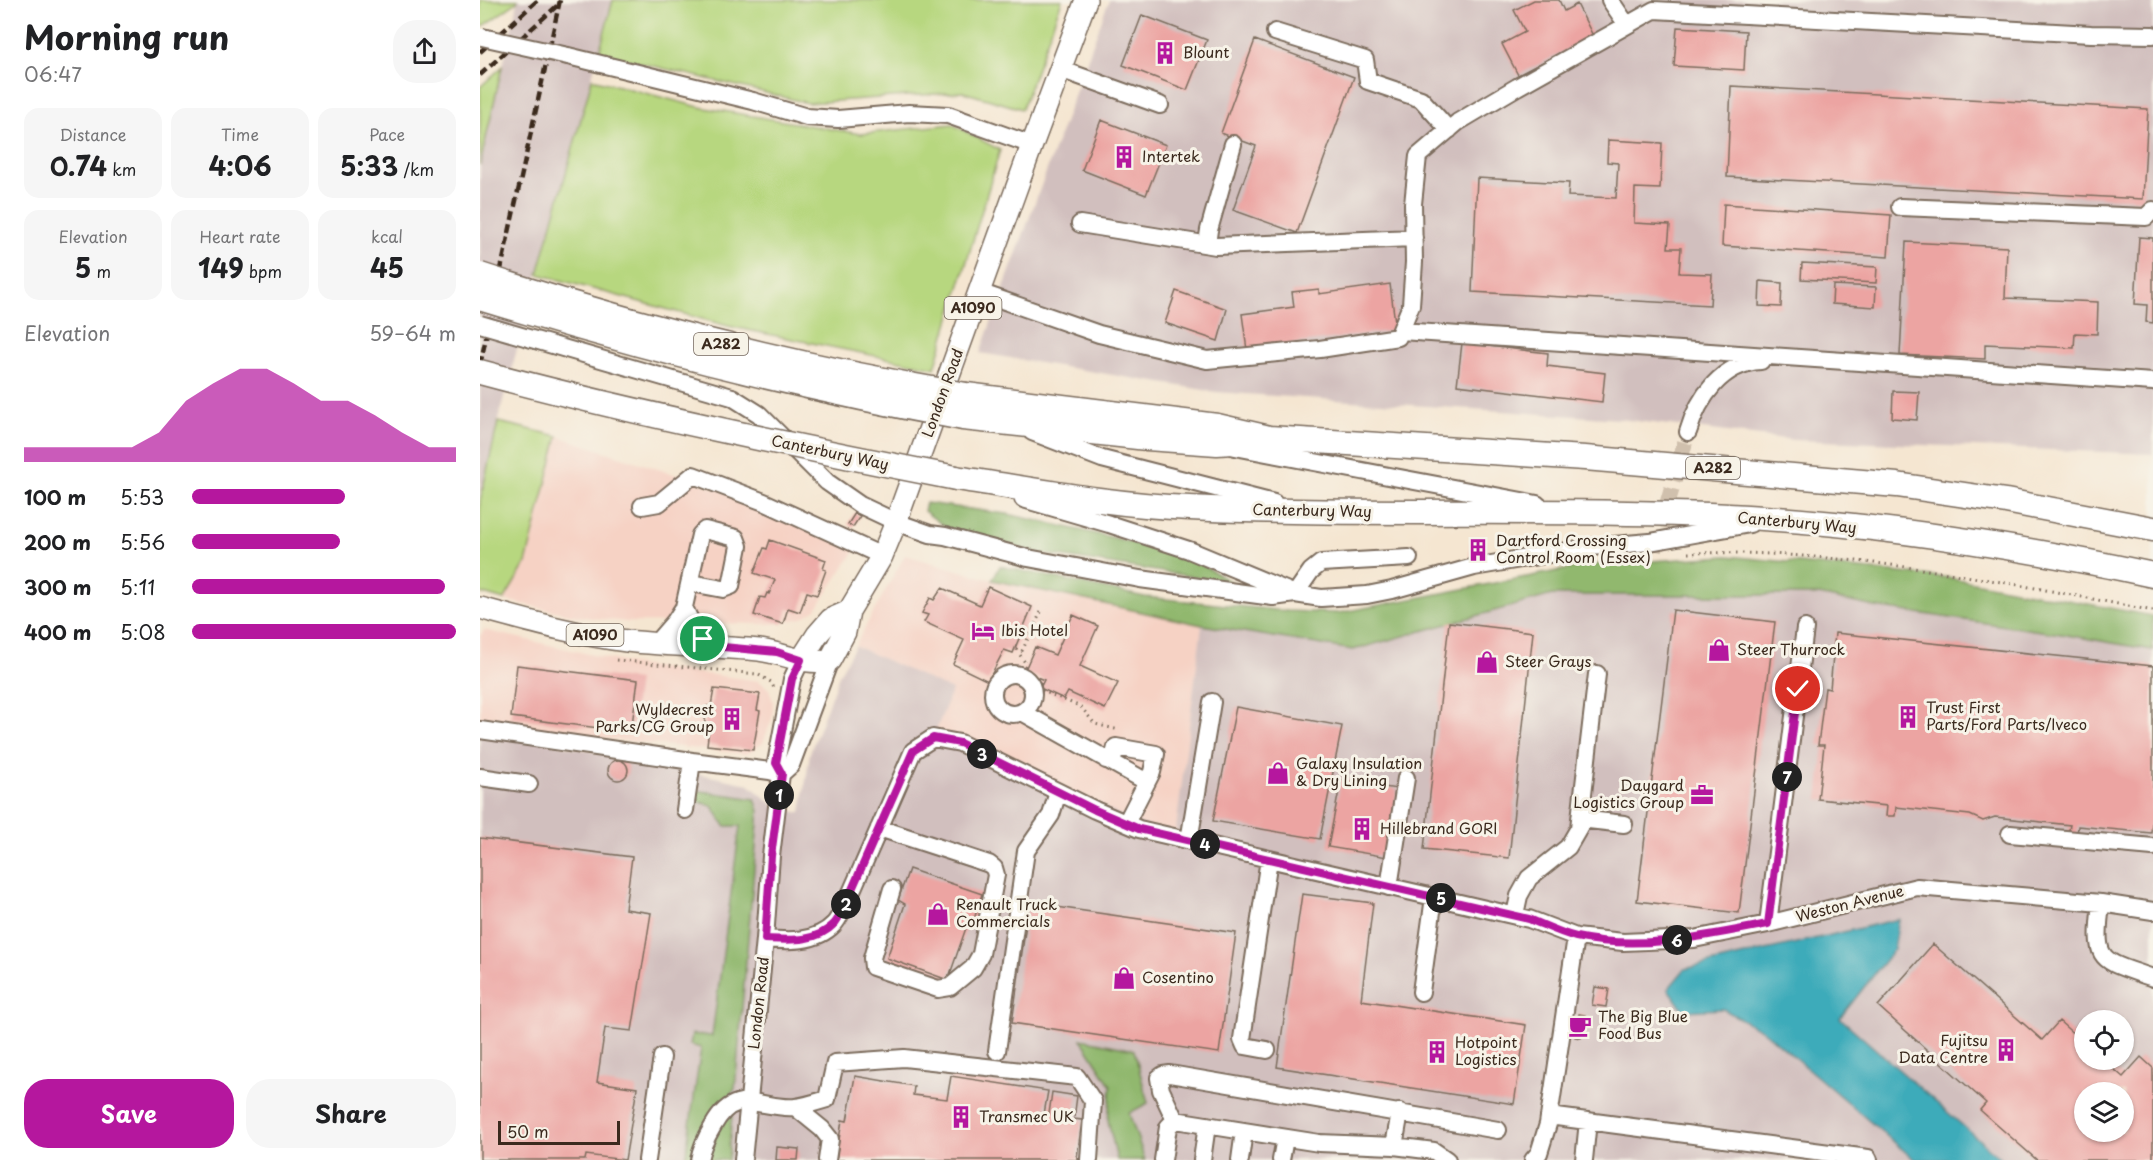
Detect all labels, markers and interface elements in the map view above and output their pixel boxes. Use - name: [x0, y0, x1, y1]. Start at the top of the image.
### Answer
- text: Morning run: [24, 11, 229, 61]
- button: share: [393, 20, 456, 83]
- building icon: Blount: [1152, 40, 1178, 66]
- place label: Blount: [1183, 40, 1229, 63]
- text: 06:47: [24, 59, 82, 89]
- text: Distance: [59, 122, 127, 146]
- text: Time: [221, 122, 259, 146]
- text: Pace: [369, 122, 405, 146]
- building icon: Intertek: [1111, 144, 1137, 170]
- place label: Intertek: [1142, 144, 1200, 167]
- text: 0.74: [50, 146, 107, 185]
- text: 4:06: [209, 146, 271, 185]
- text: 5:33: [340, 146, 398, 185]
- text: km: [107, 157, 136, 181]
- text: /km: [398, 157, 434, 181]
- text: Elevation: [58, 224, 128, 248]
- text: Heart rate: [200, 224, 280, 248]
- text: kcal: [371, 224, 403, 248]
- text: 5: [75, 248, 91, 287]
- text: 149: [198, 248, 244, 287]
- text: 45: [370, 248, 404, 287]
- text: m: [91, 259, 111, 283]
- text: bpm: [244, 259, 282, 283]
- road number: A1090: [944, 297, 1002, 319]
- text: Elevation: [24, 318, 110, 348]
- text: 59–64 m: [369, 318, 456, 348]
- road number: A282: [694, 333, 748, 355]
- street label: London Road: [915, 345, 968, 440]
- street label: Canterbury Way: [769, 428, 891, 475]
- road number: A282: [1686, 457, 1740, 479]
- text: 100 m: [24, 482, 86, 512]
- text: 5:53: [120, 482, 164, 512]
- street label: Canterbury Way: [1252, 497, 1372, 522]
- street label: Canterbury Way: [1737, 505, 1858, 538]
- text: 200 m: [24, 527, 91, 557]
- text: 5:56: [120, 527, 165, 557]
- place label: Dartford Crossing Control Room (Essex): [1496, 528, 1651, 568]
- building icon: Dartford Crossing Control Room (Essex): [1465, 537, 1491, 563]
- text: 300 m: [24, 572, 92, 602]
- text: 5:11: [120, 572, 155, 602]
- pin: [677, 613, 728, 664]
- text: 400 m: [24, 617, 92, 647]
- text: 5:08: [120, 617, 166, 647]
- hotel icon: Ibis Hotel: [970, 618, 996, 644]
- place label: Ibis Hotel: [1001, 618, 1068, 641]
- icon: arrive: [686, 622, 719, 655]
- road number: A1090: [566, 624, 624, 646]
- shop icon: Steer Thurrock: [1706, 637, 1732, 663]
- place label: Steer Thurrock: [1737, 637, 1845, 660]
- shop icon: Steer Grays: [1474, 649, 1500, 675]
- place label: Steer Grays: [1505, 649, 1592, 672]
- pin: [1772, 663, 1823, 714]
- icon: check: [1781, 672, 1814, 705]
- place label: Trust First Parts/Ford Parts/Iveco: [1926, 695, 2087, 735]
- place label: Wyldecrest Parks/CG Group: [595, 697, 714, 737]
- building icon: Trust First Parts/Ford Parts/Iveco: [1895, 704, 1921, 730]
- building icon: Wyldecrest Parks/CG Group: [719, 706, 745, 732]
- pin: 3: [967, 739, 997, 769]
- text: 3: [977, 742, 987, 766]
- place label: Galaxy Insulation & Dry Lining: [1296, 751, 1422, 791]
- shop icon: Galaxy Insulation & Dry Lining: [1265, 760, 1291, 786]
- pin: 7: [1772, 762, 1802, 792]
- text: 7: [1782, 765, 1792, 789]
- place label: Daygard Logistics Group: [1573, 773, 1684, 813]
- pin: 1: [764, 780, 794, 810]
- office icon: Daygard Logistics Group: [1689, 782, 1715, 808]
- text: 1: [775, 783, 783, 807]
- building icon: Hillebrand GORI: [1349, 816, 1375, 842]
- place label: Hillebrand GORI: [1380, 816, 1498, 839]
- pin: 4: [1190, 829, 1220, 859]
- text: 4: [1200, 832, 1210, 856]
- street label: Weston Avenue: [1793, 878, 1906, 927]
- pin: 5: [1426, 883, 1456, 913]
- text: 5: [1436, 886, 1446, 910]
- pin: 2: [831, 889, 861, 919]
- text: 2: [840, 892, 852, 916]
- place label: Renault Truck Commercials: [956, 892, 1057, 932]
- shop icon: Renault Truck Commercials: [925, 901, 951, 927]
- pin: 6: [1662, 925, 1692, 955]
- text: 6: [1671, 928, 1683, 952]
- street label: London Road: [741, 955, 774, 1050]
- shop icon: Cosentino: [1111, 965, 1137, 991]
- place label: Cosentino: [1142, 965, 1214, 988]
- place label: The Big Blue Food Bus: [1598, 1004, 1688, 1044]
- map controls: [2074, 1010, 2134, 1142]
- button: locate: [2074, 1010, 2134, 1070]
- cafe icon: The Big Blue Food Bus: [1567, 1013, 1593, 1039]
- place label: Fujitsu Data Centre: [1898, 1028, 1988, 1068]
- place label: Hotpoint Logistics: [1455, 1030, 1517, 1070]
- building icon: Fujitsu Data Centre: [1993, 1037, 2019, 1063]
- building icon: Hotpoint Logistics: [1424, 1039, 1450, 1065]
- button: Save: [24, 1079, 234, 1148]
- button: Share: [246, 1079, 456, 1148]
- button: layers: [2074, 1082, 2134, 1142]
- building icon: Transmec UK: [948, 1104, 974, 1130]
- place label: Transmec UK: [979, 1104, 1074, 1127]
- scale bar: [498, 1118, 620, 1146]
- text: 50 m: [507, 1119, 548, 1143]

